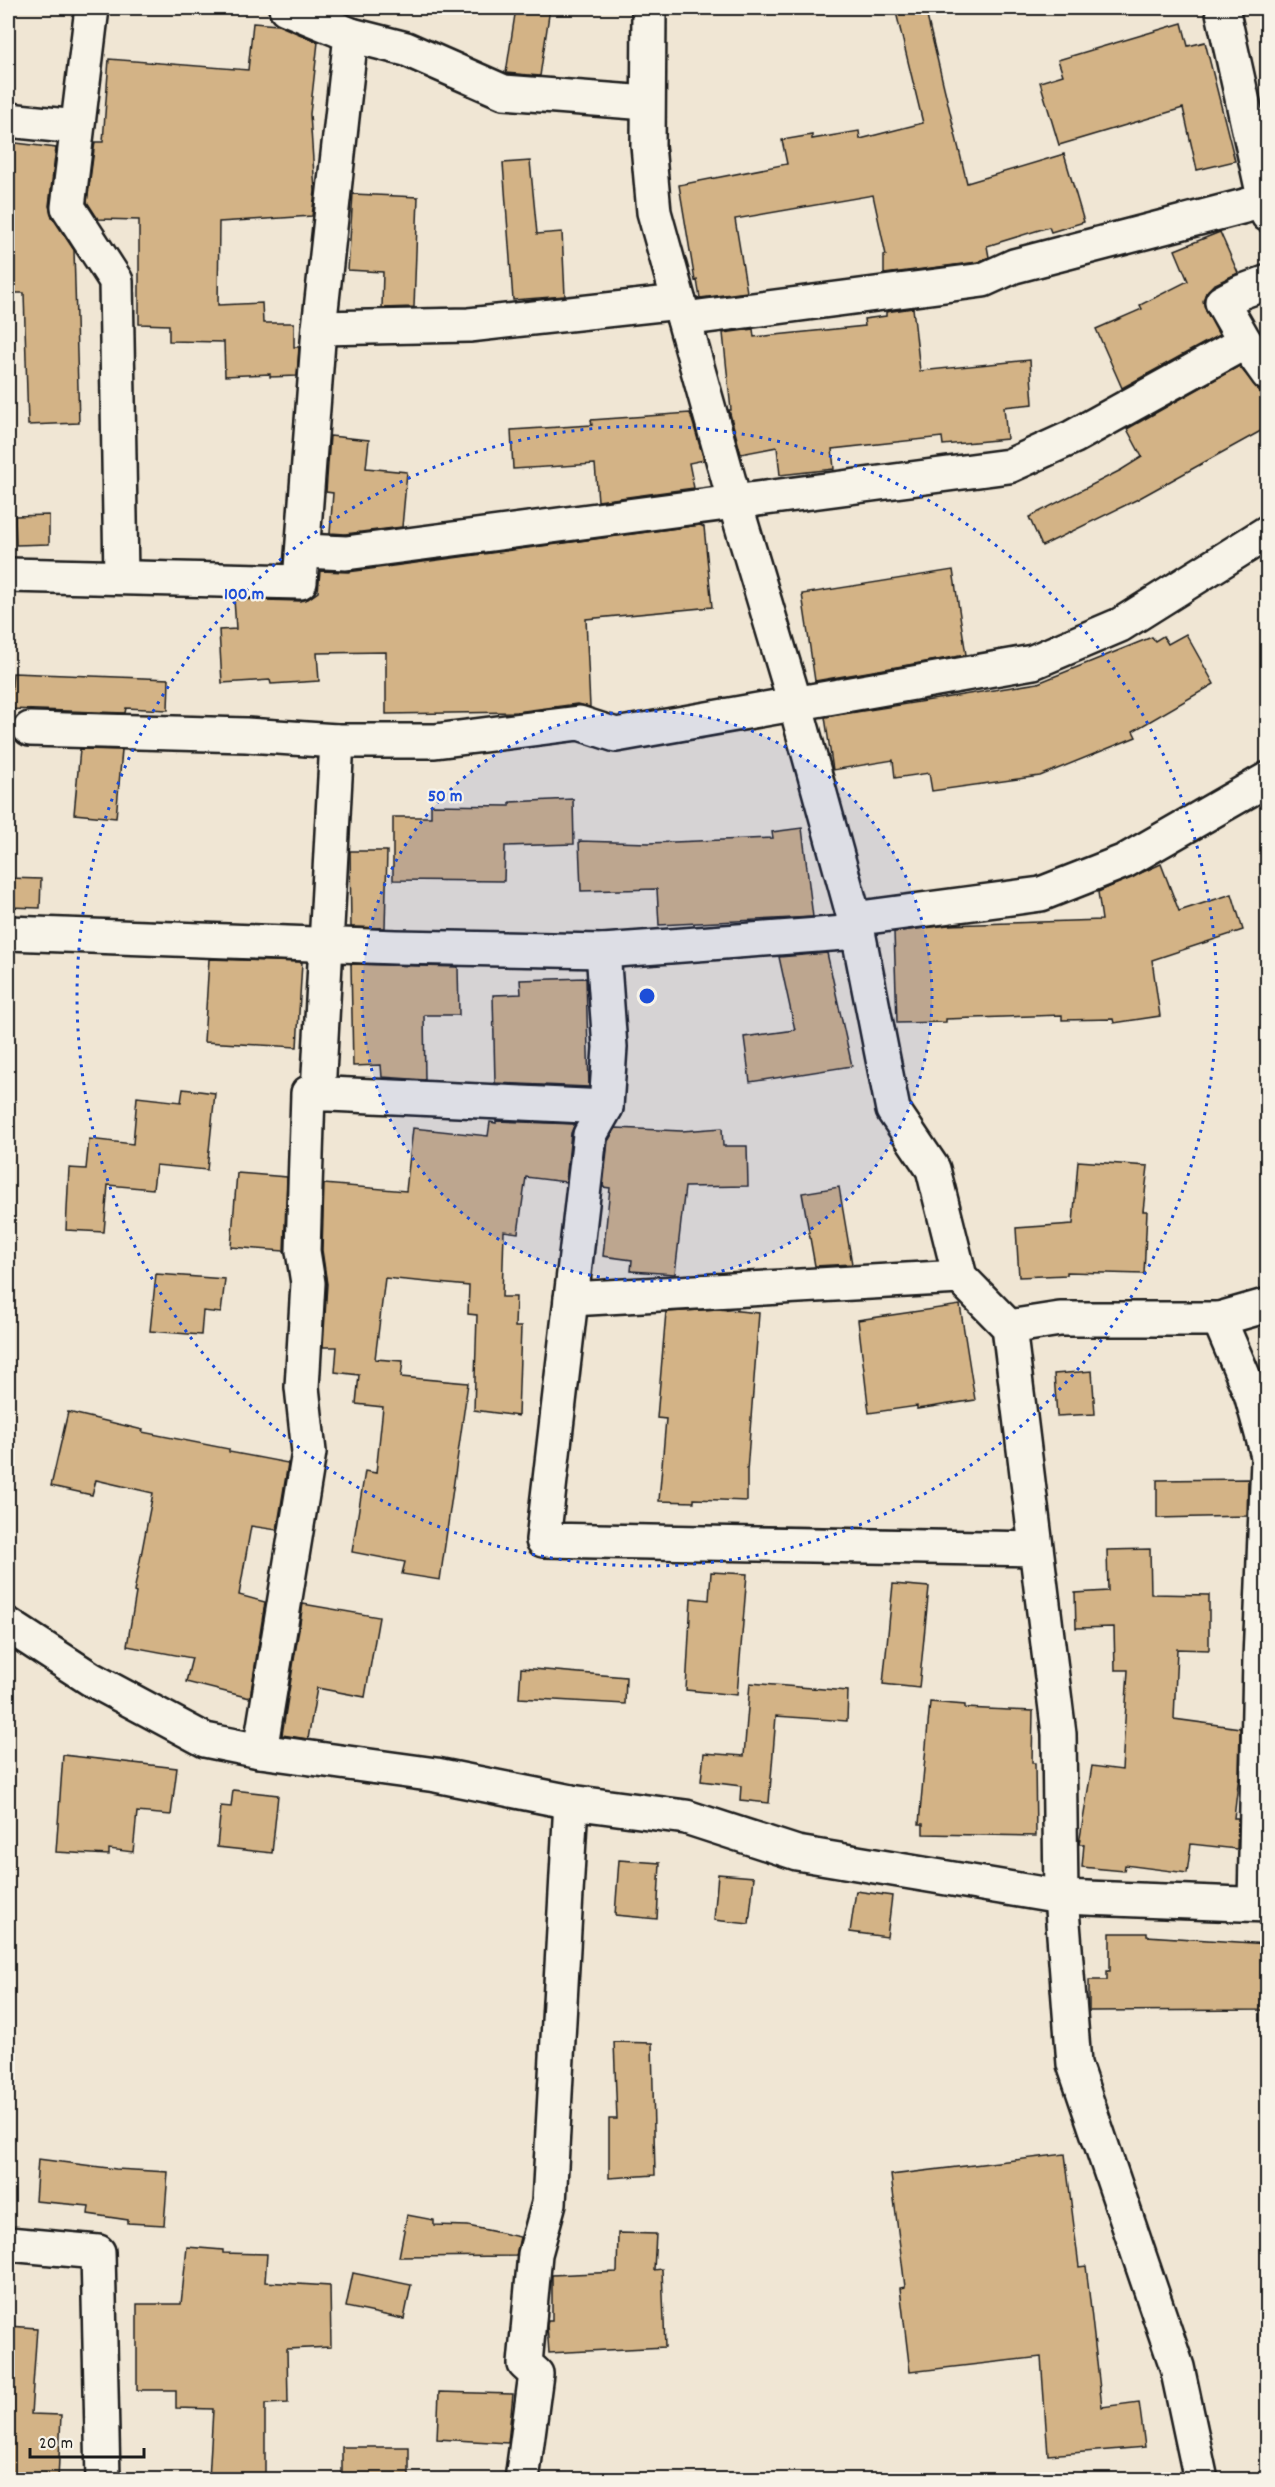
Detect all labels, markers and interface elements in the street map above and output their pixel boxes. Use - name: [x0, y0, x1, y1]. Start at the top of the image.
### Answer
- text: 100 m: [224, 583, 264, 608]
- text: 50 m: [428, 785, 462, 810]
- centre of rings: [637, 986, 657, 1006]
- scale bar: [30, 2421, 144, 2459]
- text: 20 m: [39, 2432, 73, 2457]

